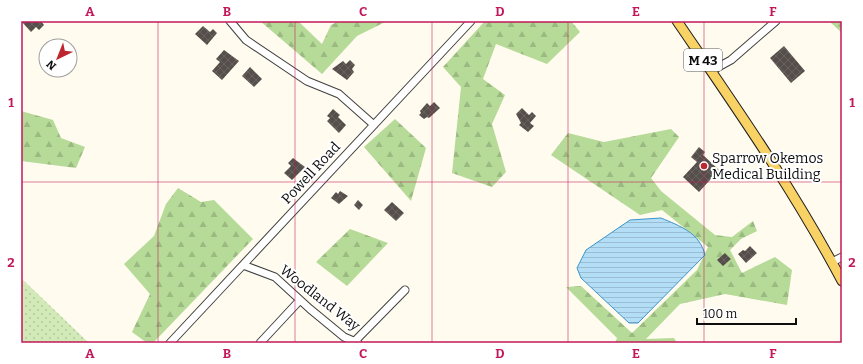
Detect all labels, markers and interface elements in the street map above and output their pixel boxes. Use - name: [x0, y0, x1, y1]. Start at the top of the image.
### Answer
- text: A: [85, 4, 95, 19]
- text: B: [223, 4, 231, 19]
- text: C: [359, 4, 367, 19]
- text: D: [495, 4, 505, 19]
- text: E: [632, 4, 640, 19]
- text: F: [769, 4, 777, 19]
- north arrow: [38, 38, 78, 78]
- road number: M 43: [684, 49, 722, 71]
- text: N: [44, 57, 59, 73]
- text: 1: [8, 95, 14, 110]
- text: 1: [849, 95, 855, 110]
- street label: Powell Road: [278, 139, 344, 207]
- place label: Sparrow Okemos Medical Building: [712, 150, 823, 183]
- marker: Sparrow Okemos Medical Building: [699, 161, 709, 171]
- text: 2: [7, 255, 15, 270]
- text: 2: [848, 255, 856, 270]
- street label: Woodland Way: [277, 261, 364, 335]
- scale bar: [697, 300, 796, 326]
- text: 100 m: [703, 307, 738, 321]
- text: A: [85, 346, 95, 361]
- text: B: [223, 346, 231, 361]
- text: C: [359, 346, 367, 361]
- text: D: [495, 346, 505, 361]
- text: E: [632, 346, 640, 361]
- text: F: [769, 346, 777, 361]

